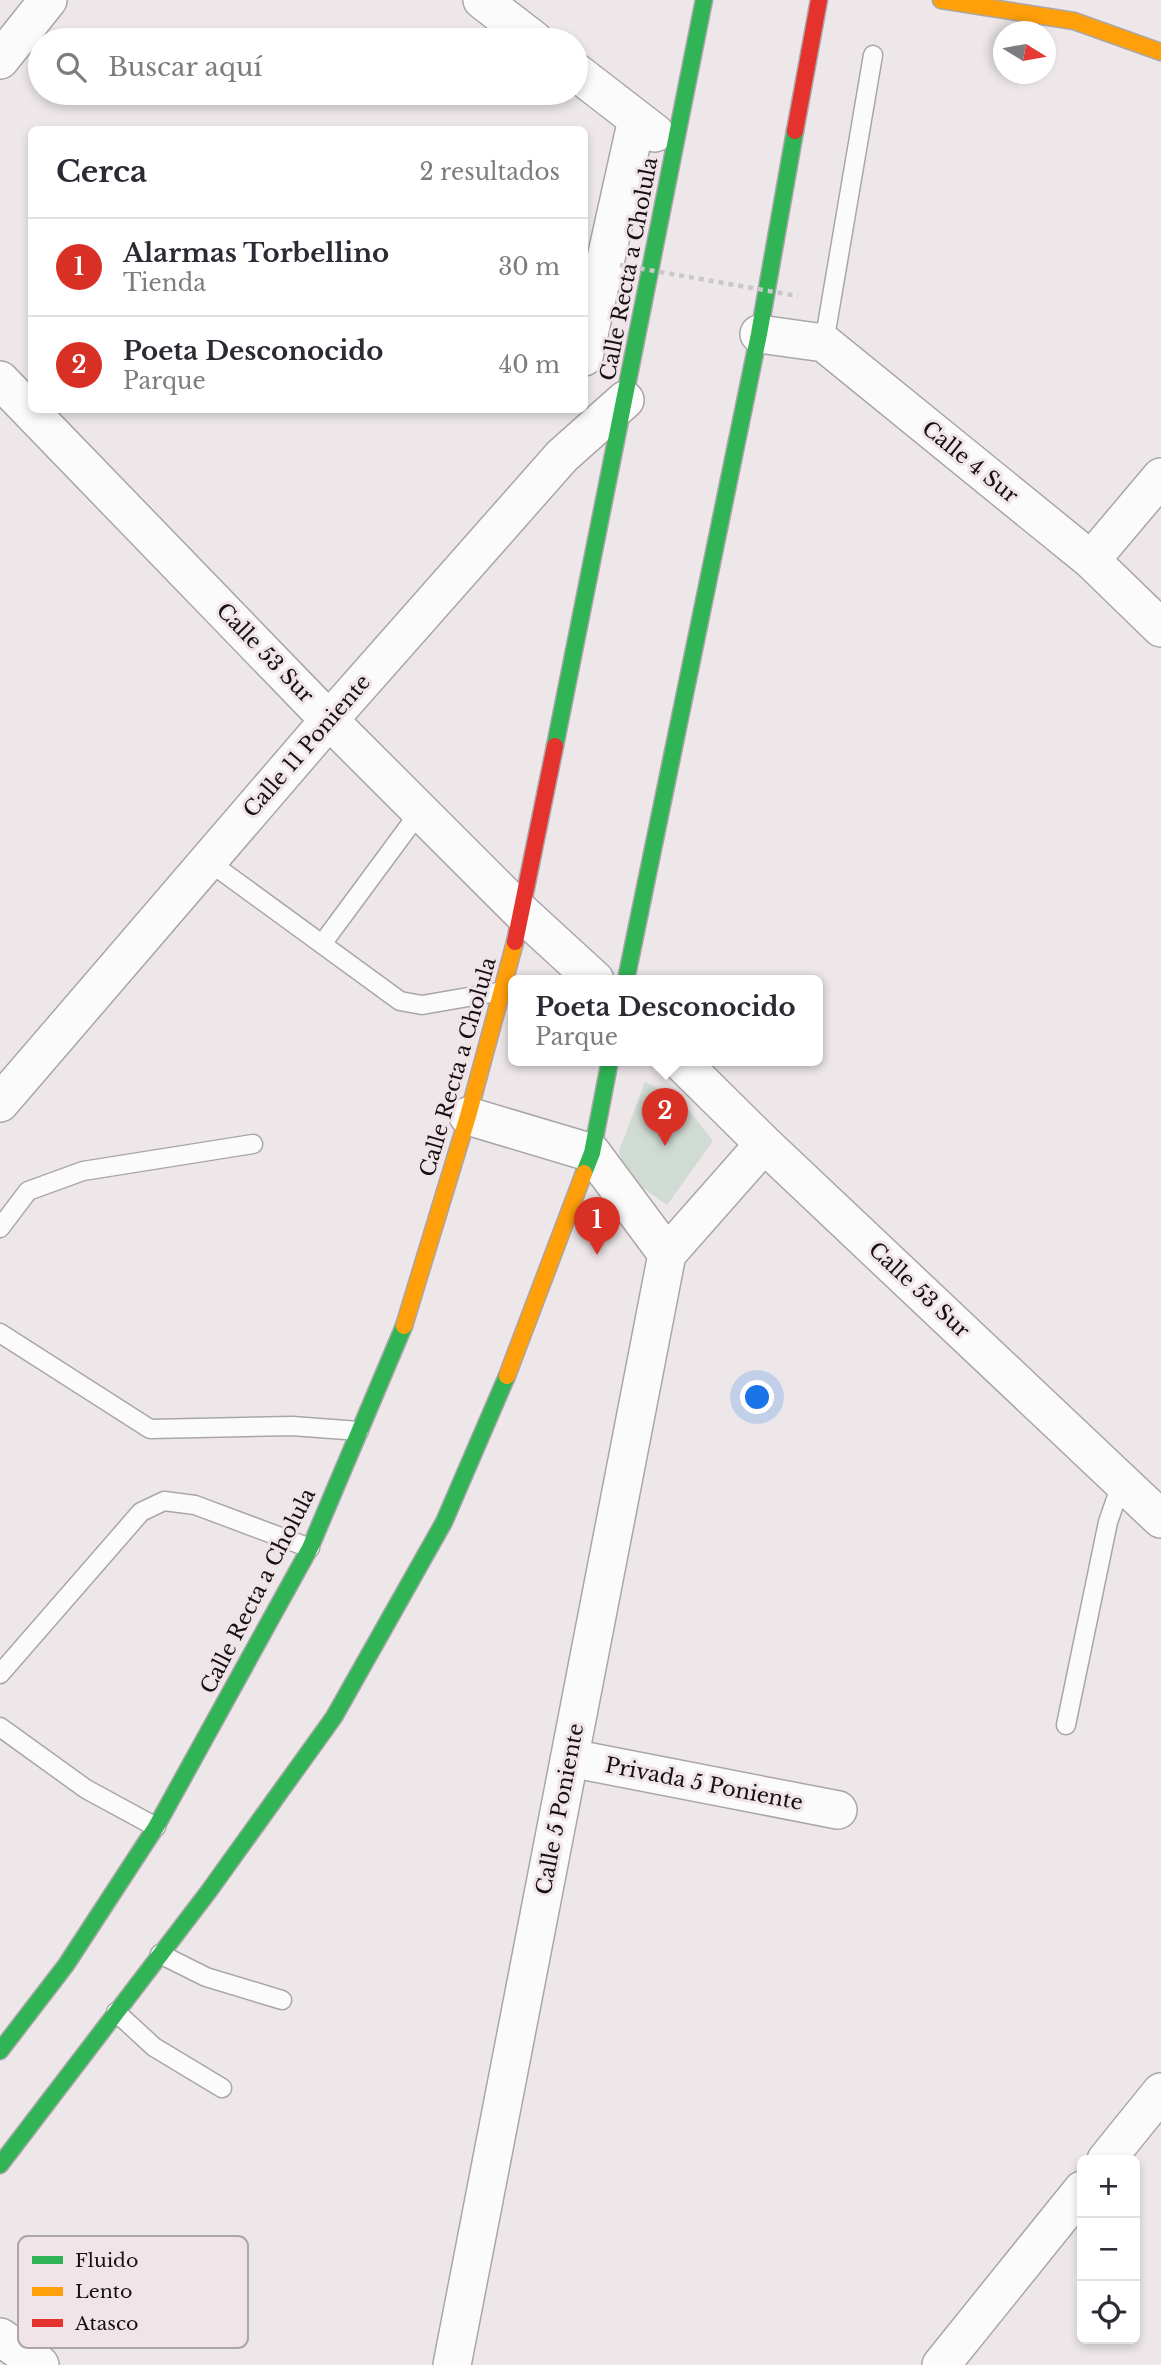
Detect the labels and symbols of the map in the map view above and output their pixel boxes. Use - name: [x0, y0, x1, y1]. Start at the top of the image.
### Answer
- north arrow: [993, 21, 1056, 84]
- street label: Calle Recta a Cholula: [595, 155, 663, 383]
- street label: Calle 4 Sur: [917, 415, 1023, 509]
- street label: Calle 53 Sur: [211, 598, 319, 708]
- street label: Calle 11 Poniente: [238, 669, 376, 823]
- street label: Calle Recta a Cholula: [414, 954, 502, 1180]
- pin: 2: [642, 1088, 688, 1146]
- pin: 1: [574, 1197, 620, 1255]
- street label: Calle 53 Sur: [863, 1237, 975, 1343]
- your location: [740, 1380, 774, 1414]
- street label: Calle Recta a Cholula: [195, 1484, 321, 1698]
- street label: Calle 5 Poniente: [531, 1721, 589, 1897]
- street label: Privada 5 Poniente: [603, 1752, 805, 1816]
- legend: [18, 2236, 248, 2348]
- text: Fluido: [75, 2249, 138, 2272]
- text: Lento: [75, 2280, 132, 2303]
- text: Atasco: [74, 2312, 139, 2335]

